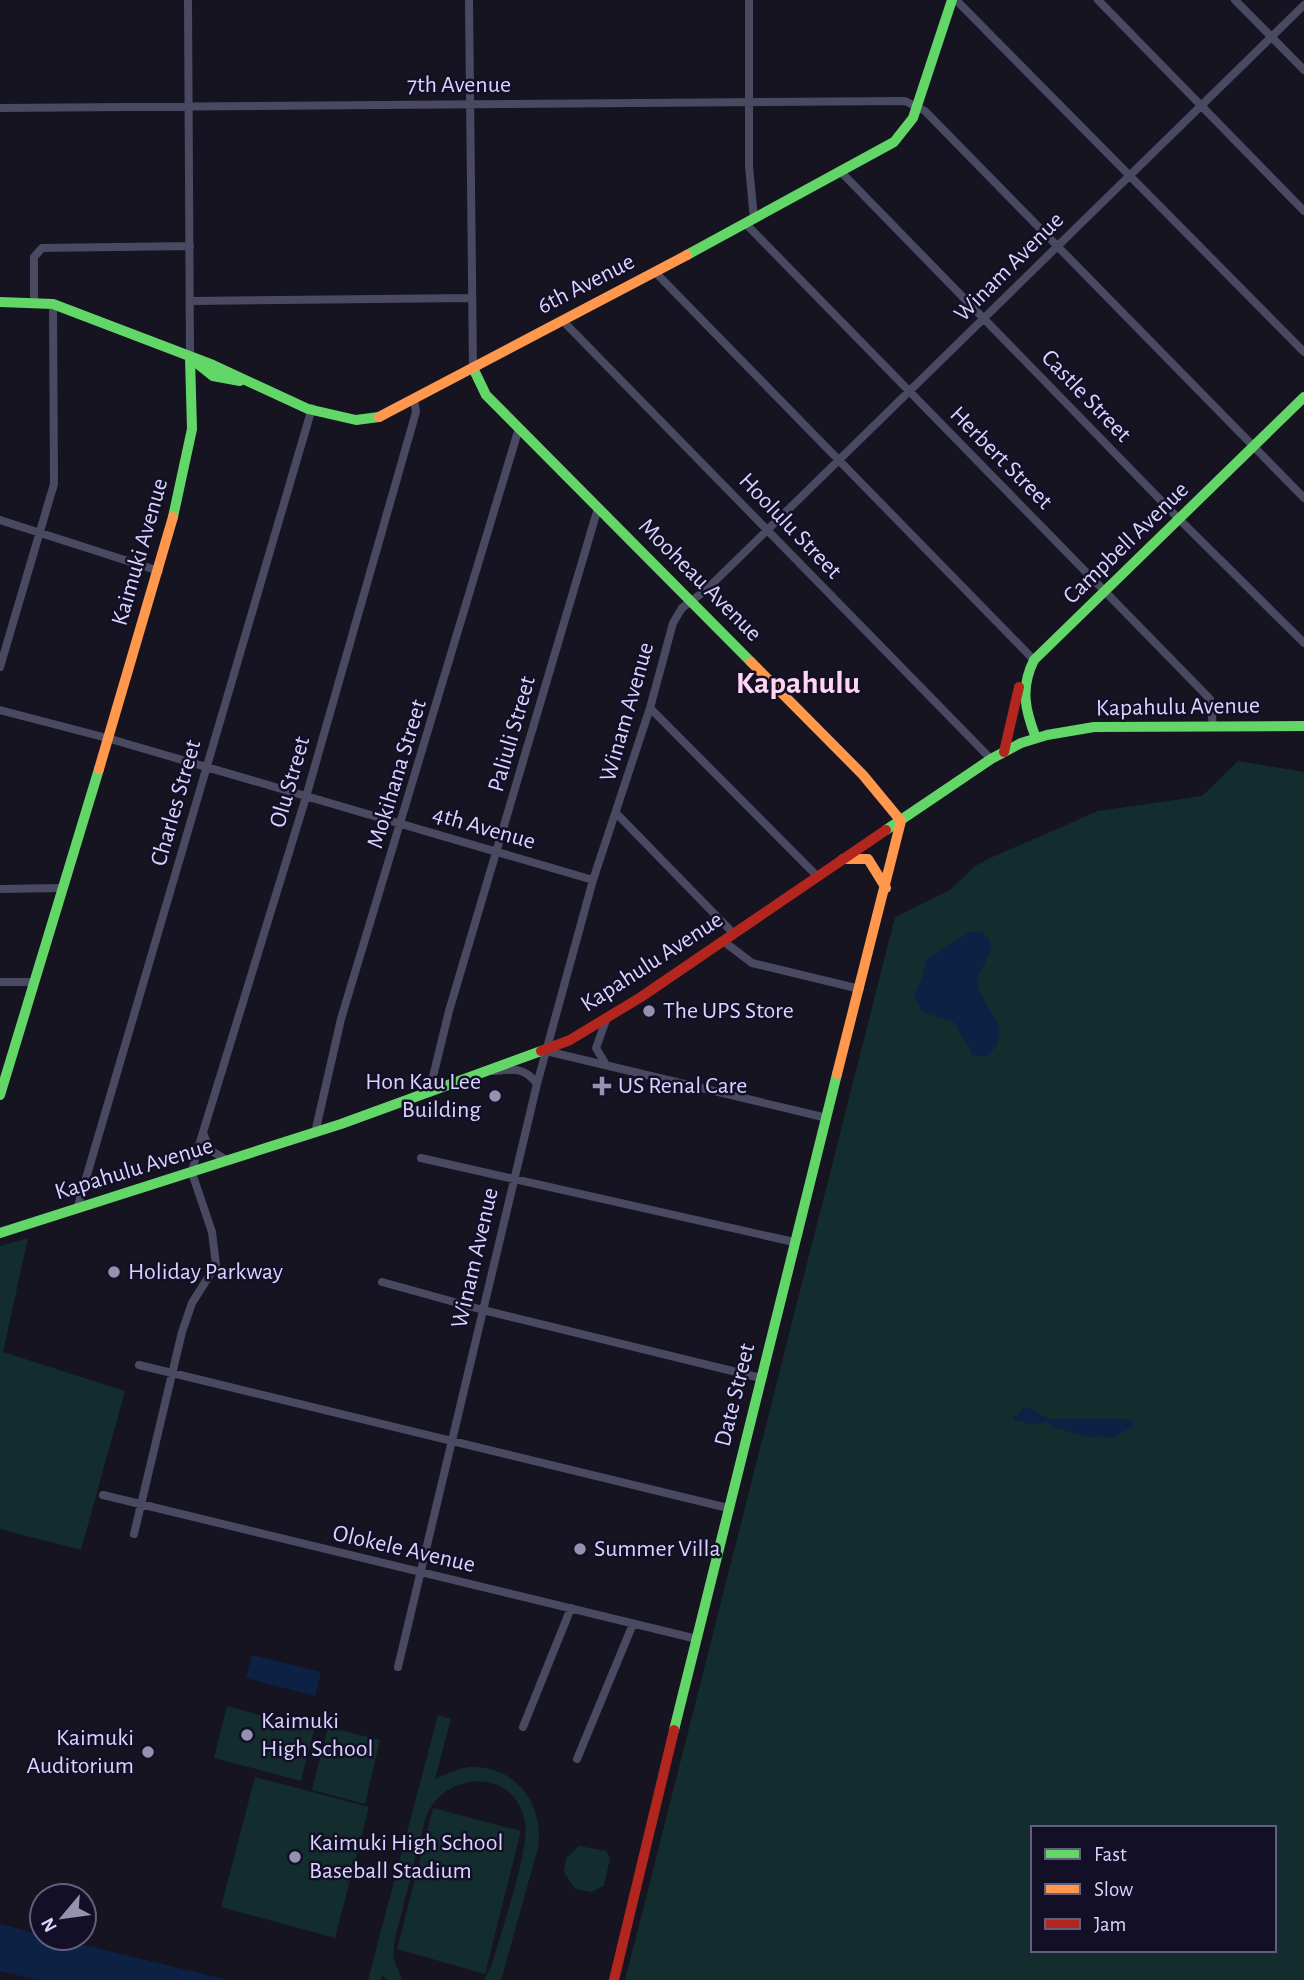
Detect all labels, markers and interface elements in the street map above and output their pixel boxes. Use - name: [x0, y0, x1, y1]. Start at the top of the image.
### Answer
- street label: 7th Avenue: [407, 73, 511, 97]
- street label: Winam Avenue: [950, 208, 1068, 326]
- street label: 6th Avenue: [534, 249, 638, 319]
- street label: Castle Street: [1037, 345, 1136, 447]
- street label: Herbert Street: [945, 402, 1057, 514]
- street label: Hoolulu Street: [734, 469, 846, 584]
- street label: Kaimuki Avenue: [108, 476, 172, 628]
- street label: Campbell Avenue: [1059, 477, 1193, 609]
- street label: Mooheau Avenue: [634, 514, 766, 646]
- street label: Winam Avenue: [596, 640, 658, 784]
- district label: Kapahulu: [736, 667, 861, 699]
- street label: Paliuli Street: [484, 673, 540, 795]
- street label: Kapahulu Avenue: [1096, 694, 1260, 720]
- street label: Mokihana Street: [363, 696, 431, 851]
- street label: Olu Street: [266, 733, 315, 830]
- street label: Charles Street: [147, 737, 206, 869]
- street label: 4th Avenue: [430, 802, 538, 854]
- street label: Kapahulu Avenue: [577, 907, 727, 1017]
- place label: The UPS Store: [663, 999, 794, 1023]
- marker: The UPS Store: [641, 1003, 657, 1019]
- place label: Hon Kau Lee Building: [365, 1070, 481, 1122]
- place label: US Renal Care: [618, 1074, 747, 1098]
- marker: US Renal Care: [592, 1076, 612, 1096]
- marker: Hon Kau Lee Building: [487, 1088, 503, 1104]
- street label: Kapahulu Avenue: [52, 1134, 216, 1204]
- street label: Winam Avenue: [447, 1185, 503, 1331]
- place label: Holiday Parkway: [128, 1260, 283, 1284]
- marker: Holiday Parkway: [106, 1264, 122, 1280]
- street label: Date Street: [711, 1341, 759, 1449]
- street label: Olokele Avenue: [330, 1521, 478, 1577]
- place label: Summer Villa: [594, 1537, 721, 1561]
- marker: Summer Villa: [572, 1541, 588, 1557]
- place label: Kaimuki High School: [261, 1709, 373, 1761]
- place label: Kaimuki Auditorium: [27, 1726, 134, 1778]
- marker: Kaimuki High School: [239, 1727, 255, 1743]
- marker: Kaimuki Auditorium: [140, 1744, 156, 1760]
- legend: [1031, 1826, 1276, 1952]
- place label: Kaimuki High School Baseball Stadium: [309, 1831, 503, 1883]
- text: Fast: [1094, 1844, 1127, 1865]
- marker: Kaimuki High School Baseball Stadium: [287, 1849, 303, 1865]
- text: Slow: [1094, 1879, 1133, 1900]
- north arrow: [28, 1882, 98, 1952]
- text: N: [38, 1914, 61, 1935]
- text: Jam: [1094, 1914, 1126, 1935]

